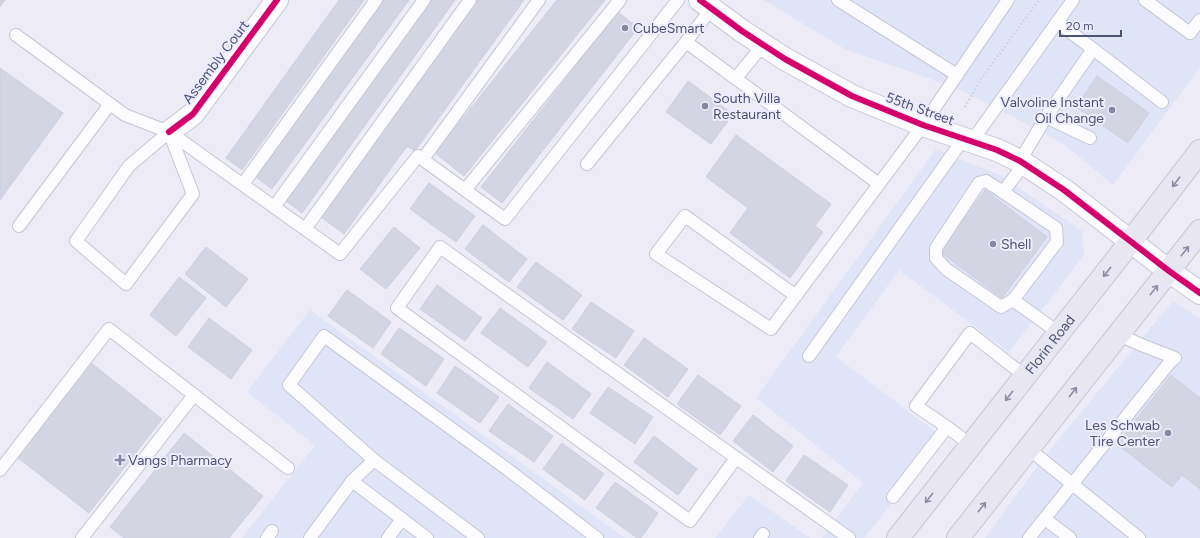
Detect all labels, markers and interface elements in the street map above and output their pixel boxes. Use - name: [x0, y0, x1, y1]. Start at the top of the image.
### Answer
- scale bar: [1060, 12, 1121, 38]
- street label: Assembly Court: [179, 17, 253, 107]
- text: 20 m: [1066, 19, 1094, 33]
- place label: CubeSmart: [633, 20, 704, 37]
- marker: CubeSmart: [620, 23, 630, 33]
- street label: 55th Street: [883, 89, 957, 129]
- place label: South Villa Restaurant: [713, 90, 781, 123]
- place label: Valvoline Instant Oil Change: [1001, 94, 1104, 127]
- marker: South Villa Restaurant: [700, 101, 710, 111]
- marker: Valvoline Instant Oil Change: [1107, 105, 1117, 115]
- one-way arrow: [1172, 176, 1181, 187]
- place label: Shell: [1001, 236, 1031, 253]
- marker: Shell: [988, 239, 998, 249]
- one-way arrow: [1180, 245, 1189, 256]
- one-way arrow: [1103, 266, 1111, 277]
- one-way arrow: [1149, 284, 1158, 295]
- street label: Florin Road: [1021, 312, 1078, 377]
- one-way arrow: [1069, 386, 1078, 397]
- one-way arrow: [1005, 390, 1014, 401]
- place label: Les Schwab Tire Center: [1085, 417, 1160, 450]
- marker: Les Schwab Tire Center: [1163, 428, 1173, 438]
- place label: Vangs Pharmacy: [128, 452, 233, 469]
- marker: Vangs Pharmacy: [115, 455, 125, 465]
- one-way arrow: [925, 493, 933, 504]
- one-way arrow: [978, 502, 987, 513]

